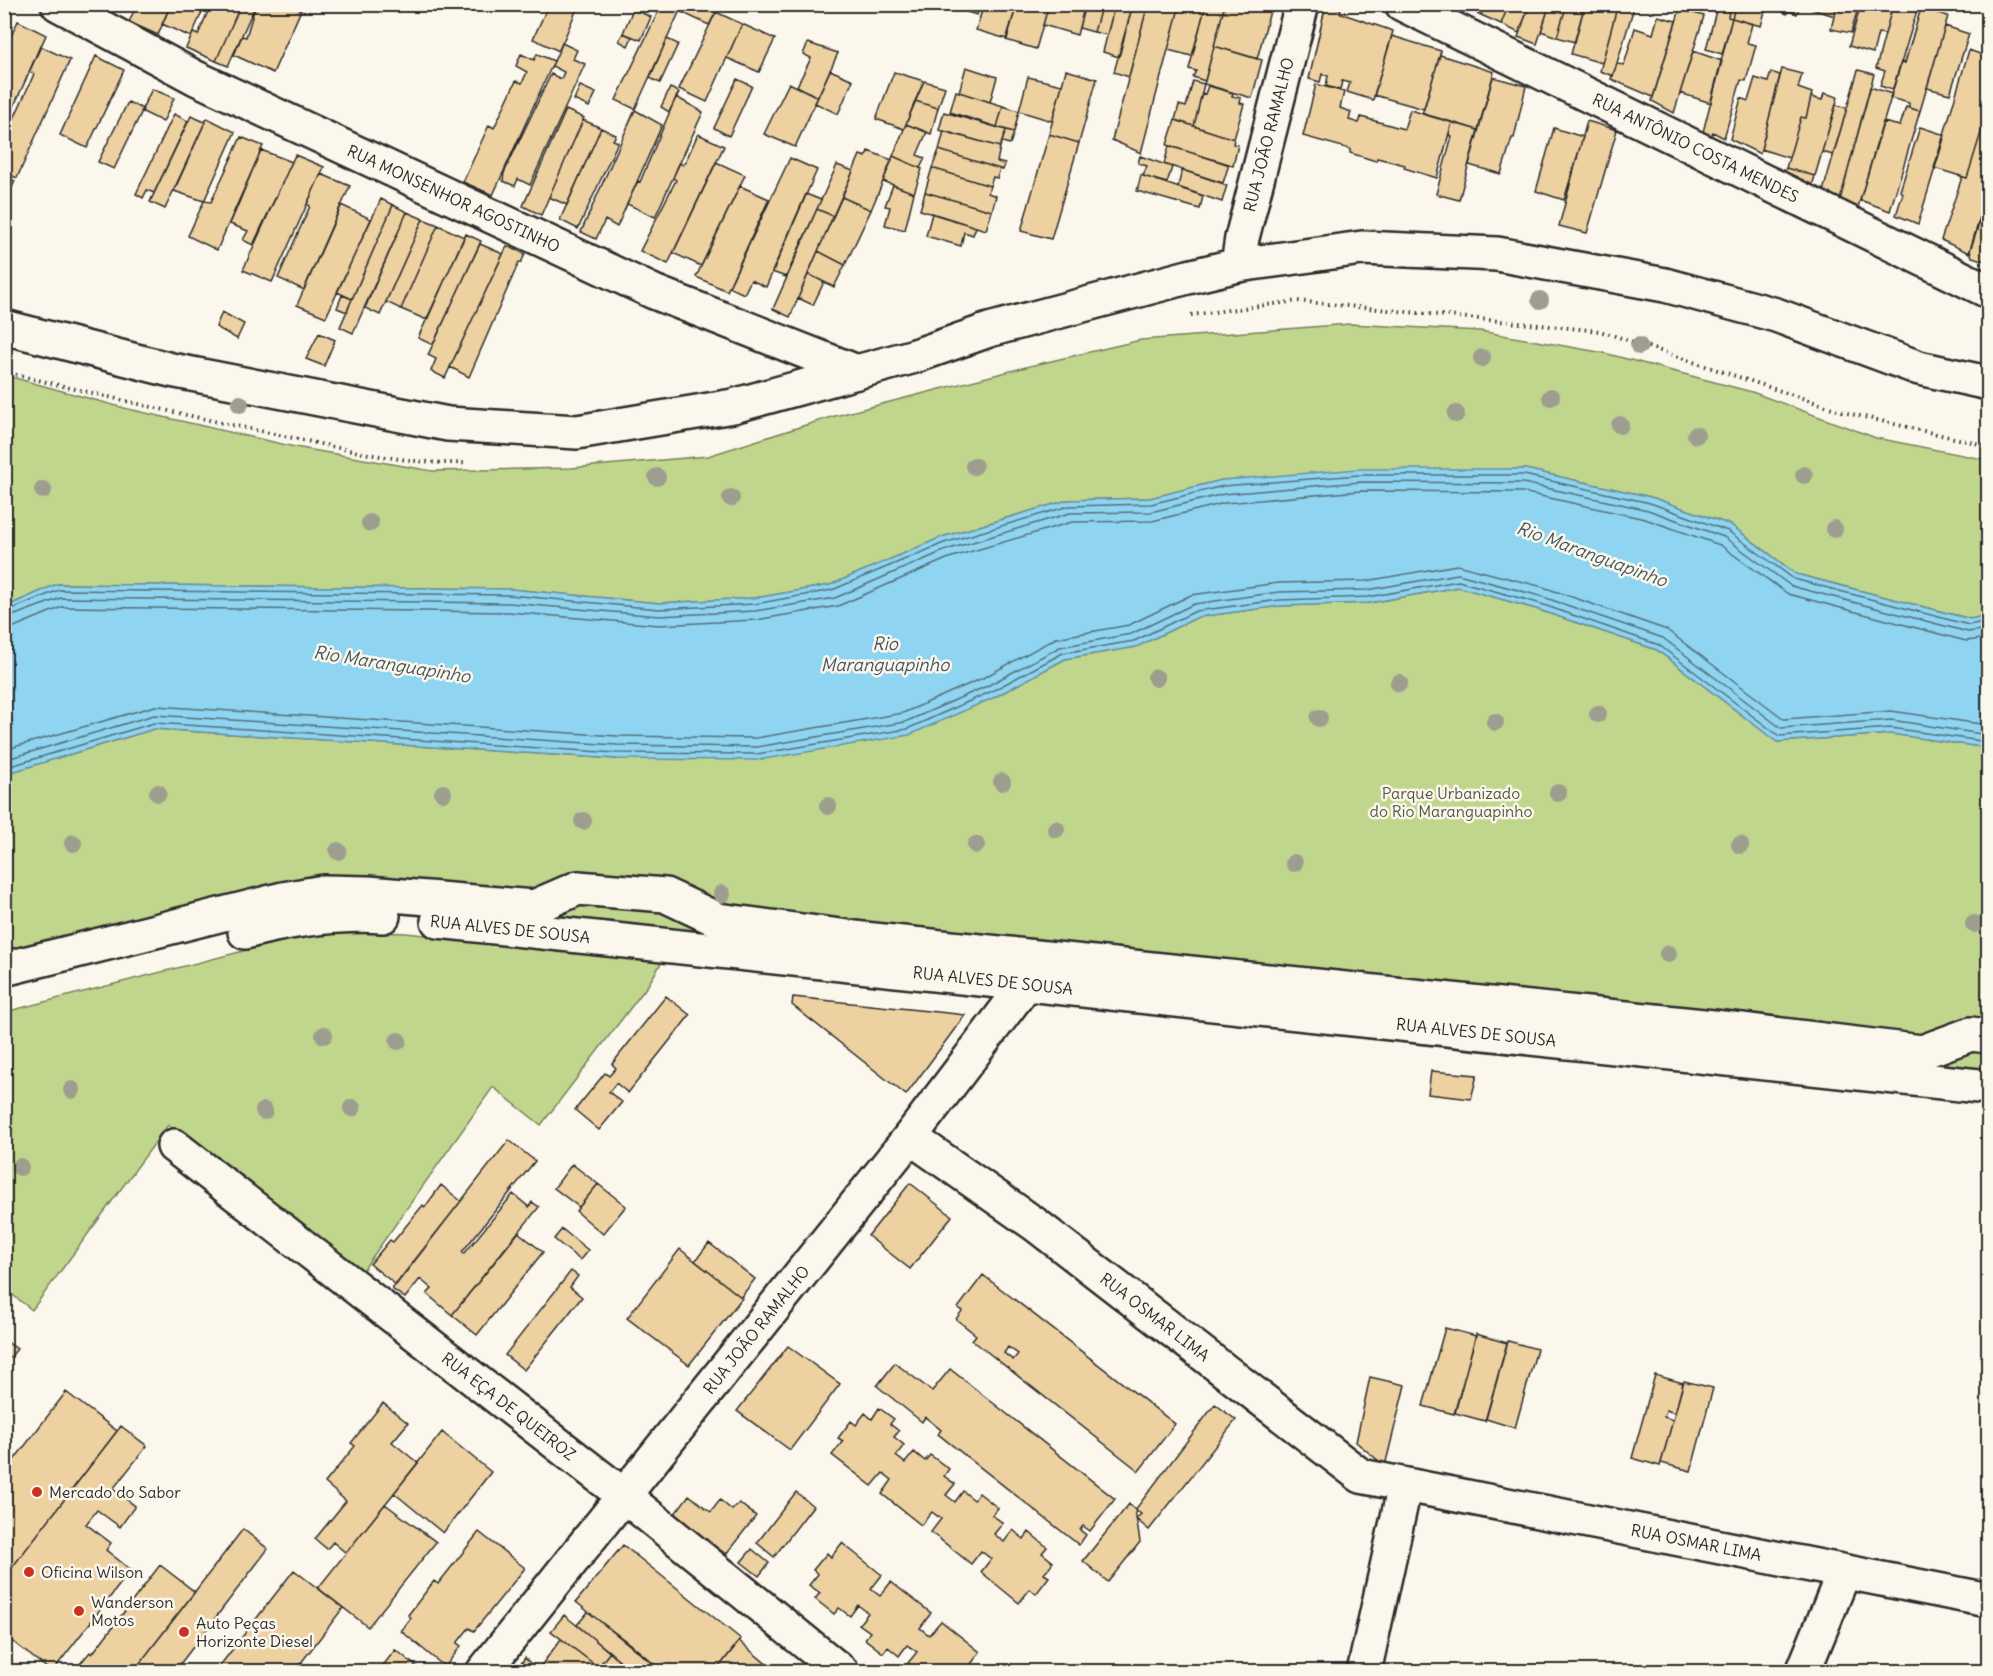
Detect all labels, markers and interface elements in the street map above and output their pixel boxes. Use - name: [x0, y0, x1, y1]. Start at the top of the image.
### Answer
- street label: RUA JOÃO RAMALHO: [1239, 55, 1298, 214]
- street label: RUA ANTÔNIO COSTA MENDES: [1589, 89, 1802, 207]
- street label: RUA MONSENHOR AGOSTINHO: [344, 140, 563, 257]
- water label: Rio Maranguapinho: [1514, 516, 1671, 592]
- water label: Rio Maranguapinho: [821, 632, 950, 676]
- water label: Rio Maranguapinho: [312, 640, 473, 688]
- park label: Parque Urbanizado do Rio Maranguapinho: [1369, 783, 1533, 821]
- street label: RUA ALVES DE SOUSA: [429, 911, 591, 947]
- street label: RUA ALVES DE SOUSA: [912, 962, 1074, 999]
- street label: RUA ALVES DE SOUSA: [1395, 1014, 1557, 1051]
- street label: RUA JOÃO RAMALHO: [699, 1261, 814, 1398]
- street label: RUA OSMAR LIMA: [1096, 1268, 1214, 1365]
- street label: RUA EÇA DE QUEIROZ: [438, 1348, 580, 1464]
- place label: Mercado do Sabor: [49, 1482, 181, 1502]
- marker: Mercado do Sabor: [30, 1485, 44, 1499]
- street label: RUA OSMAR LIMA: [1629, 1520, 1763, 1565]
- place label: Oficina Wilson: [41, 1562, 143, 1582]
- marker: Oficina Wilson: [22, 1565, 36, 1579]
- place label: Wanderson Motos: [91, 1592, 173, 1630]
- marker: Wanderson Motos: [72, 1604, 86, 1618]
- place label: Auto Peças Horizonte Diesel: [196, 1613, 313, 1651]
- marker: Auto Peças Horizonte Diesel: [177, 1625, 191, 1639]

